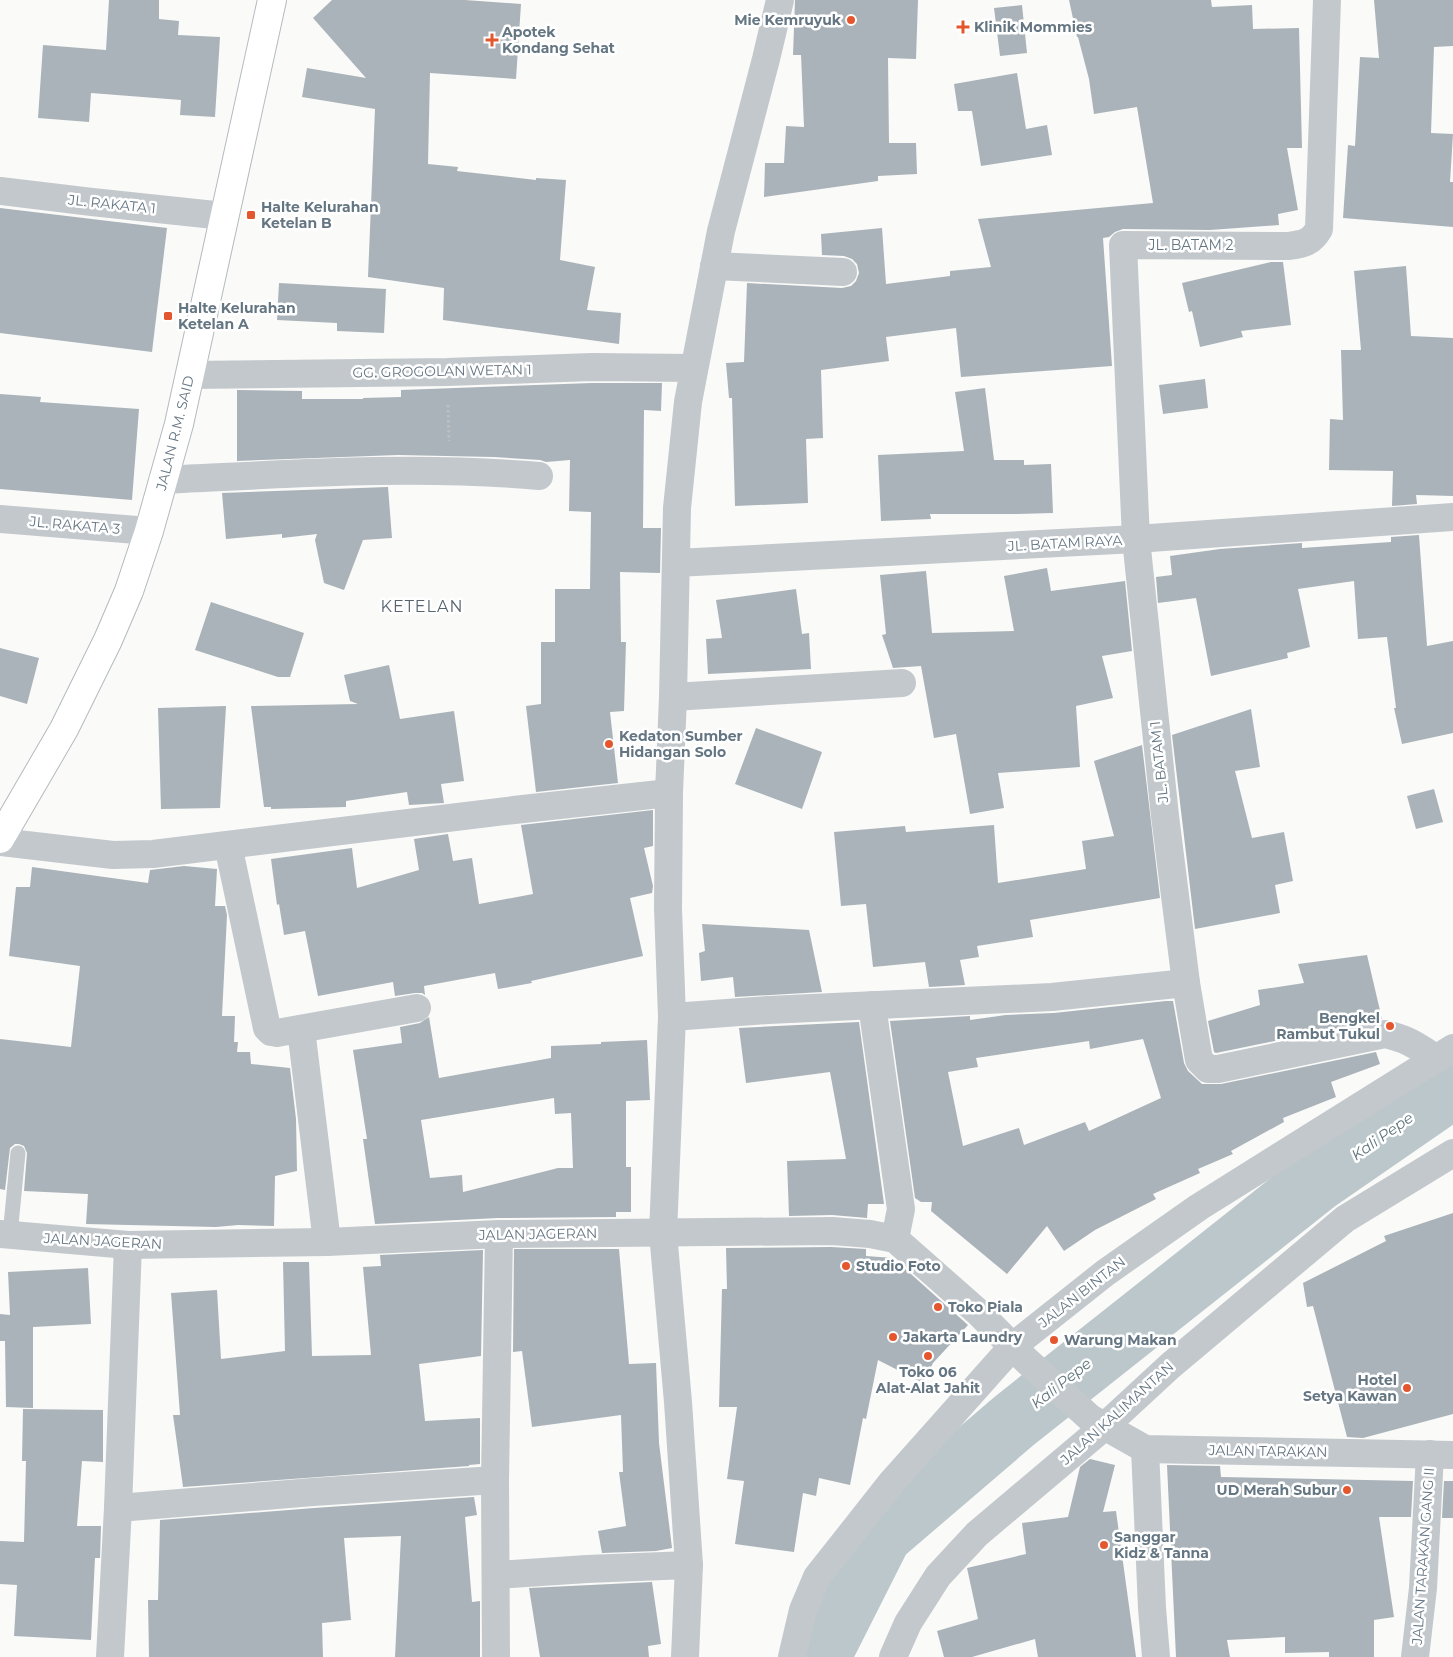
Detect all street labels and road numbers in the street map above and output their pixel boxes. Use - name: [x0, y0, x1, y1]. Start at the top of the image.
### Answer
- street label: JL. RAKATA 1: [66, 190, 157, 218]
- street label: JL. BATAM 2: [1148, 236, 1234, 254]
- street label: GG. GROGOLAN WETAN 1: [352, 360, 532, 382]
- street label: JALAN R.M. SAID: [152, 374, 198, 493]
- street label: JL. RAKATA 3: [28, 512, 121, 538]
- street label: JL. BATAM RAYA: [1006, 531, 1124, 555]
- street label: JL. BATAM 1: [1146, 720, 1172, 805]
- street label: JALAN JAGERAN: [478, 1224, 597, 1244]
- street label: JALAN JAGERAN: [42, 1229, 163, 1253]
- street label: JALAN BINTAN: [1034, 1252, 1129, 1332]
- street label: JALAN KALIMANTAN: [1056, 1357, 1177, 1469]
- street label: JALAN TARAKAN: [1207, 1441, 1328, 1461]
- street label: JALAN TARAKAN GANG II: [1408, 1467, 1438, 1646]

